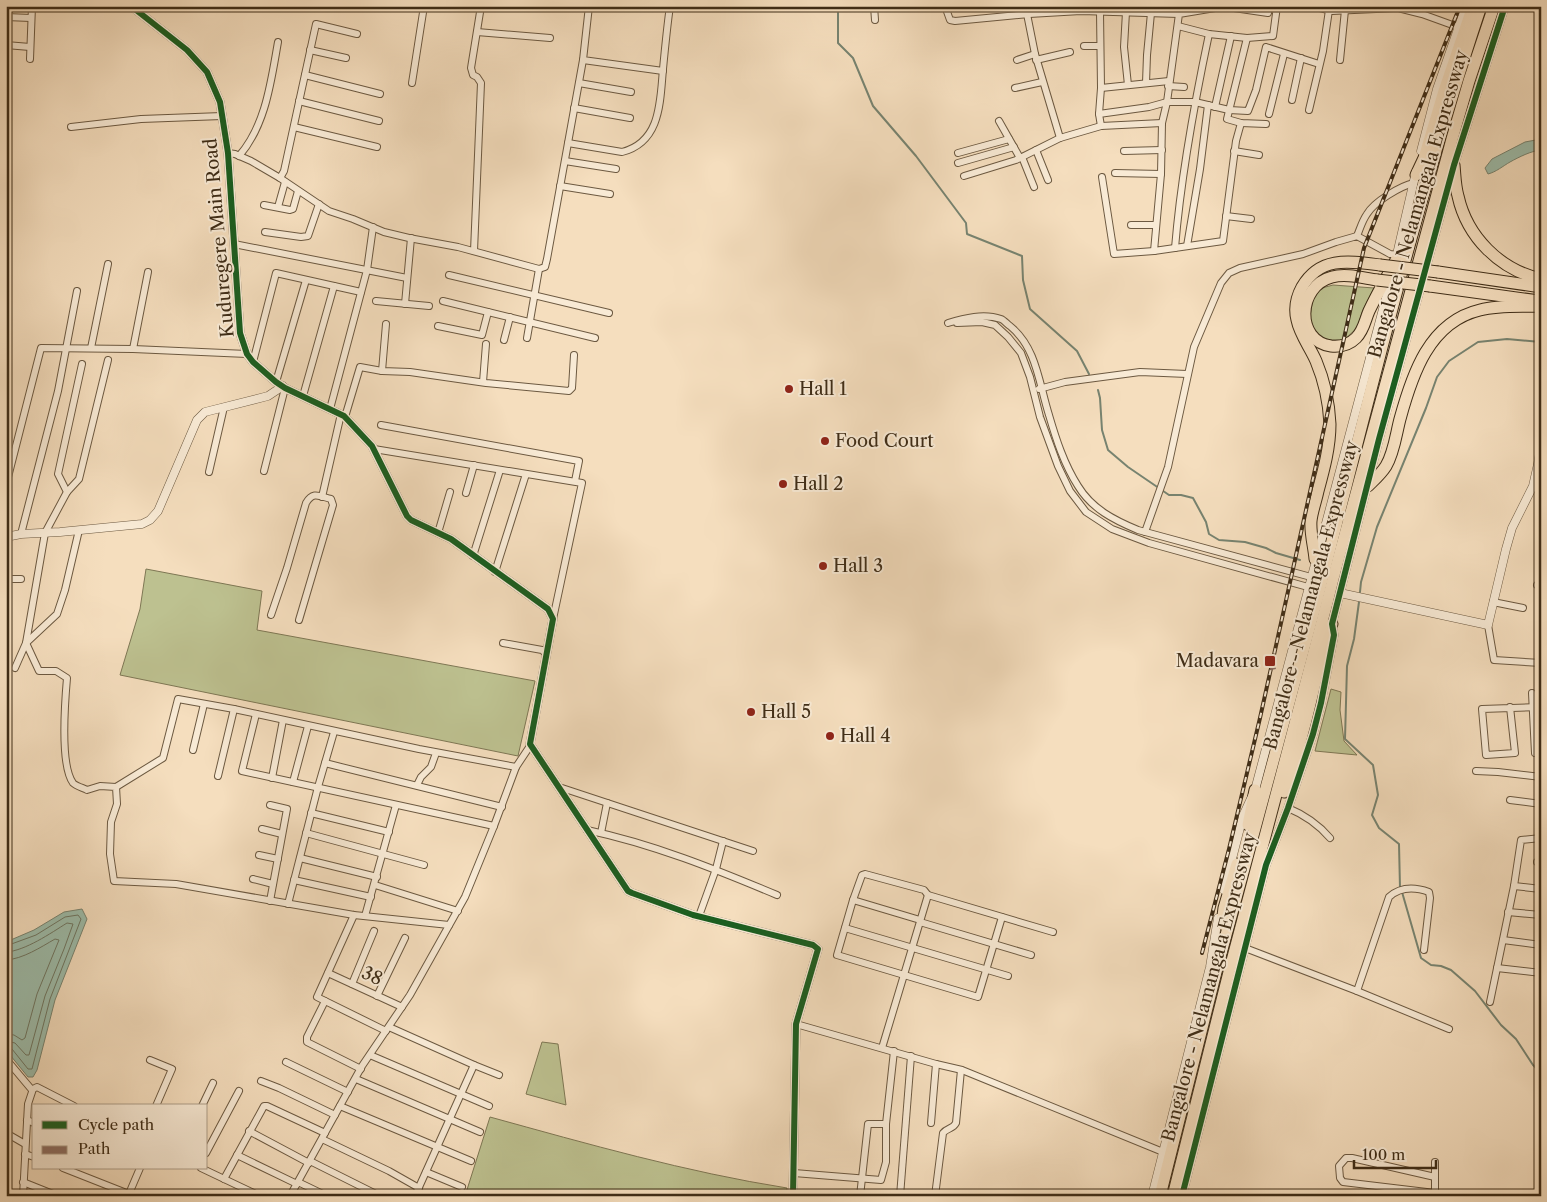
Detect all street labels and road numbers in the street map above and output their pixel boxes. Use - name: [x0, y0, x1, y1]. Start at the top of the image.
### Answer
- street label: Bangalore - Nelamangala Expressway: [1363, 46, 1473, 361]
- street label: Kuduregere Main Road: [199, 137, 239, 339]
- street label: Bangalore - Nelamangala Expressway: [1259, 437, 1363, 752]
- street label: Bangalore - Nelamangala Expressway: [1157, 829, 1261, 1144]
- street label: 38: [358, 962, 386, 990]

